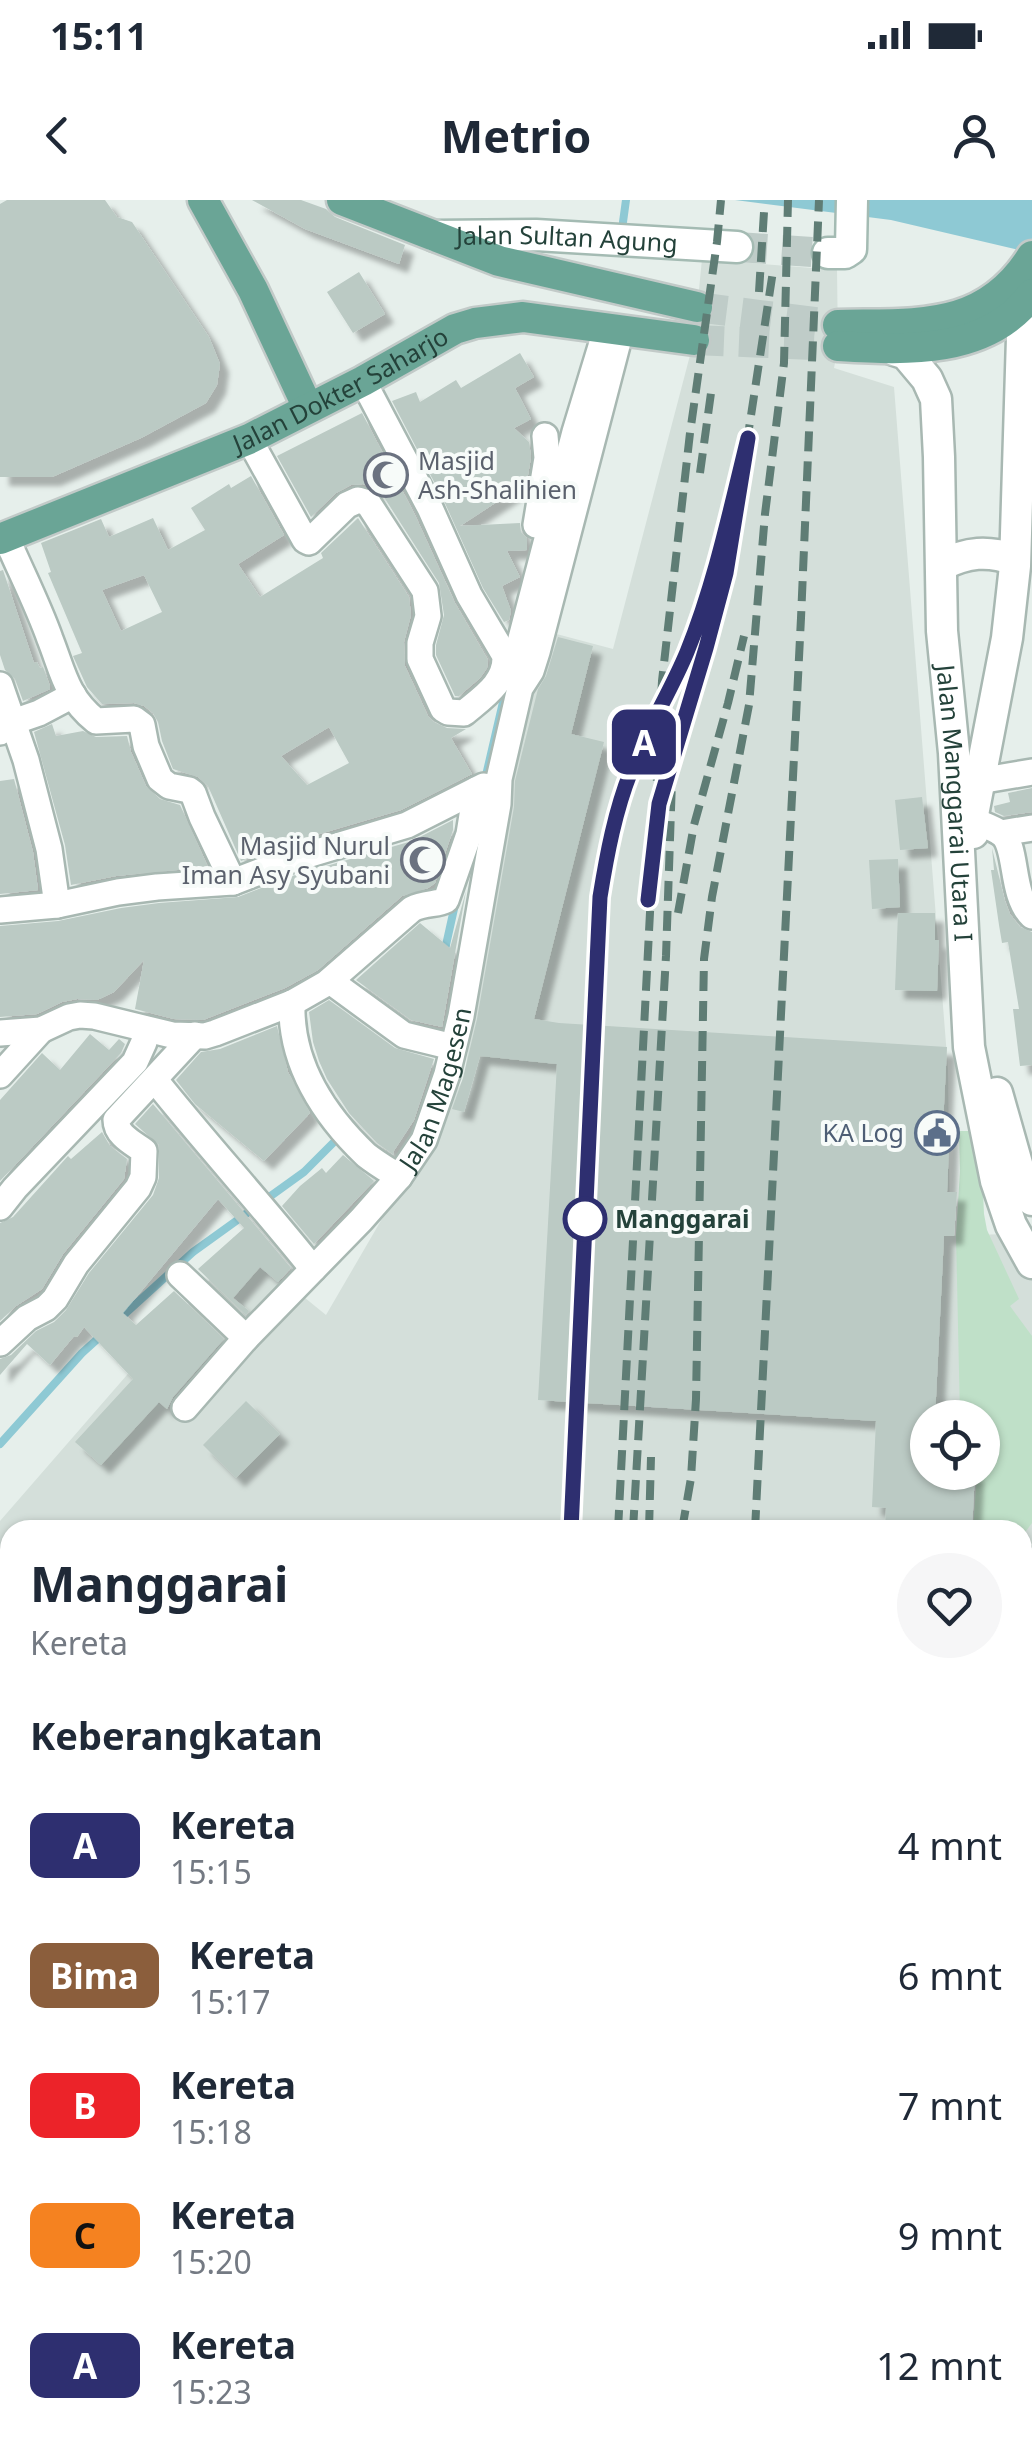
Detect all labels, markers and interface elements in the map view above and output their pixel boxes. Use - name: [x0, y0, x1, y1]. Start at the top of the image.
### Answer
- text: 15:11: [50, 9, 148, 61]
- text: Metrio: [441, 105, 591, 166]
- icon: back: [30, 108, 85, 163]
- icon: person: [947, 108, 1002, 163]
- street label: Jalan Sultan Agung: [454, 217, 679, 259]
- street label: Jalan Dokter Saharjo: [226, 318, 454, 461]
- place label: Masjid Ash-Shalihien: [418, 443, 577, 506]
- mosque icon: Masjid Ash-Shalihien: [363, 452, 409, 498]
- street label: Jalan Manggarai Utara I: [929, 661, 982, 942]
- line badge: A: [612, 710, 676, 774]
- text: A: [632, 719, 656, 766]
- place label: Masjid Nurul Iman Asy Syubani: [182, 828, 390, 891]
- mosque icon: Masjid Nurul Iman Asy Syubani: [400, 837, 446, 883]
- street label: Jalan Magesen: [389, 1005, 478, 1178]
- public building icon: KA Log: [914, 1110, 960, 1156]
- place label: KA Log: [822, 1115, 904, 1149]
- marker: Manggarai: [564, 1198, 606, 1240]
- place label: Manggarai: [615, 1201, 750, 1235]
- map controls: [910, 1400, 1000, 1490]
- button: locate: [910, 1400, 1000, 1490]
- text: Manggarai: [30, 1551, 288, 1616]
- button: heart: [897, 1553, 1002, 1658]
- text: Kereta: [30, 1621, 128, 1664]
- text: Keberangkatan: [30, 1709, 323, 1761]
- text: Kereta: [170, 1798, 296, 1850]
- text: 4 mnt: [898, 1819, 1002, 1871]
- text: A: [73, 1822, 97, 1869]
- text: 15:15: [170, 1850, 252, 1893]
- text: Kereta: [189, 1928, 315, 1980]
- text: 6 mnt: [898, 1949, 1002, 2001]
- text: Bima: [50, 1952, 139, 1999]
- text: 15:17: [189, 1980, 271, 2023]
- text: Kereta: [170, 2058, 296, 2110]
- text: 7 mnt: [898, 2079, 1002, 2131]
- text: B: [73, 2082, 97, 2129]
- text: 15:18: [170, 2110, 252, 2153]
- text: Kereta: [170, 2188, 296, 2240]
- text: 9 mnt: [898, 2209, 1002, 2261]
- text: C: [74, 2212, 96, 2259]
- text: 15:20: [170, 2240, 252, 2283]
- text: Kereta: [170, 2318, 296, 2370]
- text: 12 mnt: [876, 2339, 1002, 2391]
- text: A: [73, 2342, 97, 2389]
- text: 15:23: [170, 2370, 252, 2413]

